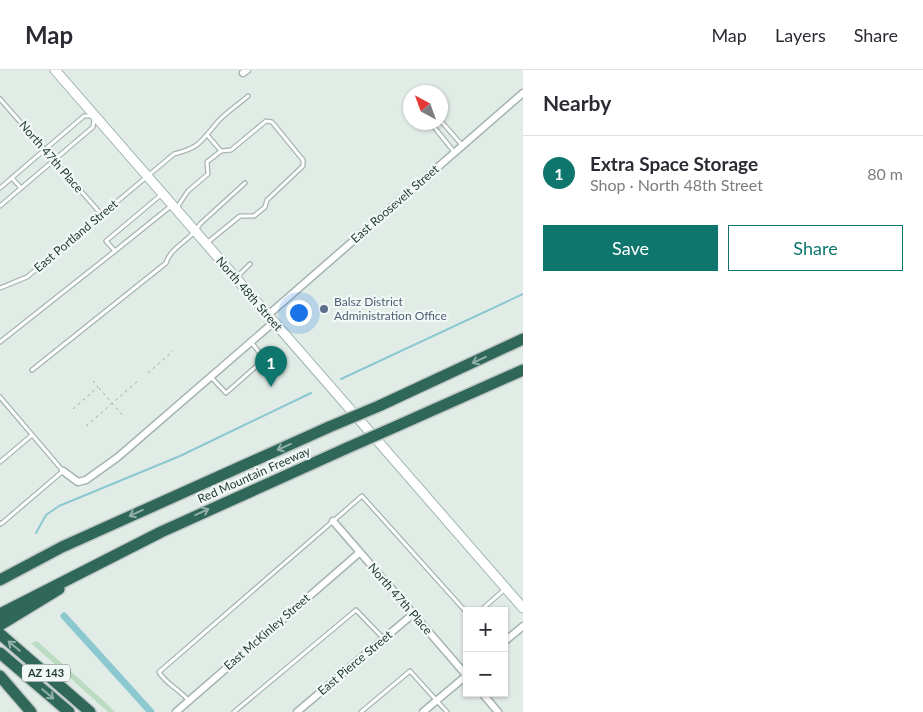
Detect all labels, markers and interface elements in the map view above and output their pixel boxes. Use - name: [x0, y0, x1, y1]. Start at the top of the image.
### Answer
- text: Map: [25, 20, 73, 49]
- text: Map: [711, 24, 747, 46]
- text: Layers: [775, 24, 826, 46]
- text: Share: [854, 24, 898, 46]
- north arrow: [403, 85, 448, 130]
- text: Nearby: [543, 90, 611, 115]
- street label: North 47th Place: [16, 118, 87, 196]
- text: Extra Space Storage: [590, 152, 758, 175]
- street label: East Roosevelt Street: [348, 161, 442, 246]
- text: 1: [554, 164, 564, 183]
- text: 80 m: [867, 164, 903, 183]
- text: Shop · North 48th Street: [590, 175, 763, 194]
- street label: East Portland Street: [31, 196, 121, 275]
- button: Save: [543, 225, 718, 271]
- button: Share: [728, 225, 903, 271]
- street label: North 48th Street: [213, 253, 286, 335]
- place label: Balsz District Administration Office: [334, 294, 447, 323]
- your location: [286, 300, 312, 326]
- marker: Balsz District Administration Office: [318, 303, 330, 315]
- pin: 1: [255, 346, 287, 387]
- one-way arrow: [472, 356, 487, 365]
- one-way arrow: [277, 442, 292, 452]
- street label: Red Mountain Freeway: [195, 443, 313, 506]
- one-way arrow: [195, 507, 210, 517]
- one-way arrow: [129, 508, 144, 518]
- street label: North 47th Place: [365, 560, 436, 638]
- street label: East McKinley Street: [221, 590, 313, 673]
- map controls: [463, 607, 508, 697]
- button: +: [463, 607, 508, 652]
- street label: East Pierce Street: [314, 627, 395, 698]
- one-way arrow: [7, 640, 20, 652]
- button: −: [463, 652, 508, 697]
- road number: AZ 143: [22, 664, 70, 682]
- one-way arrow: [42, 688, 55, 699]

